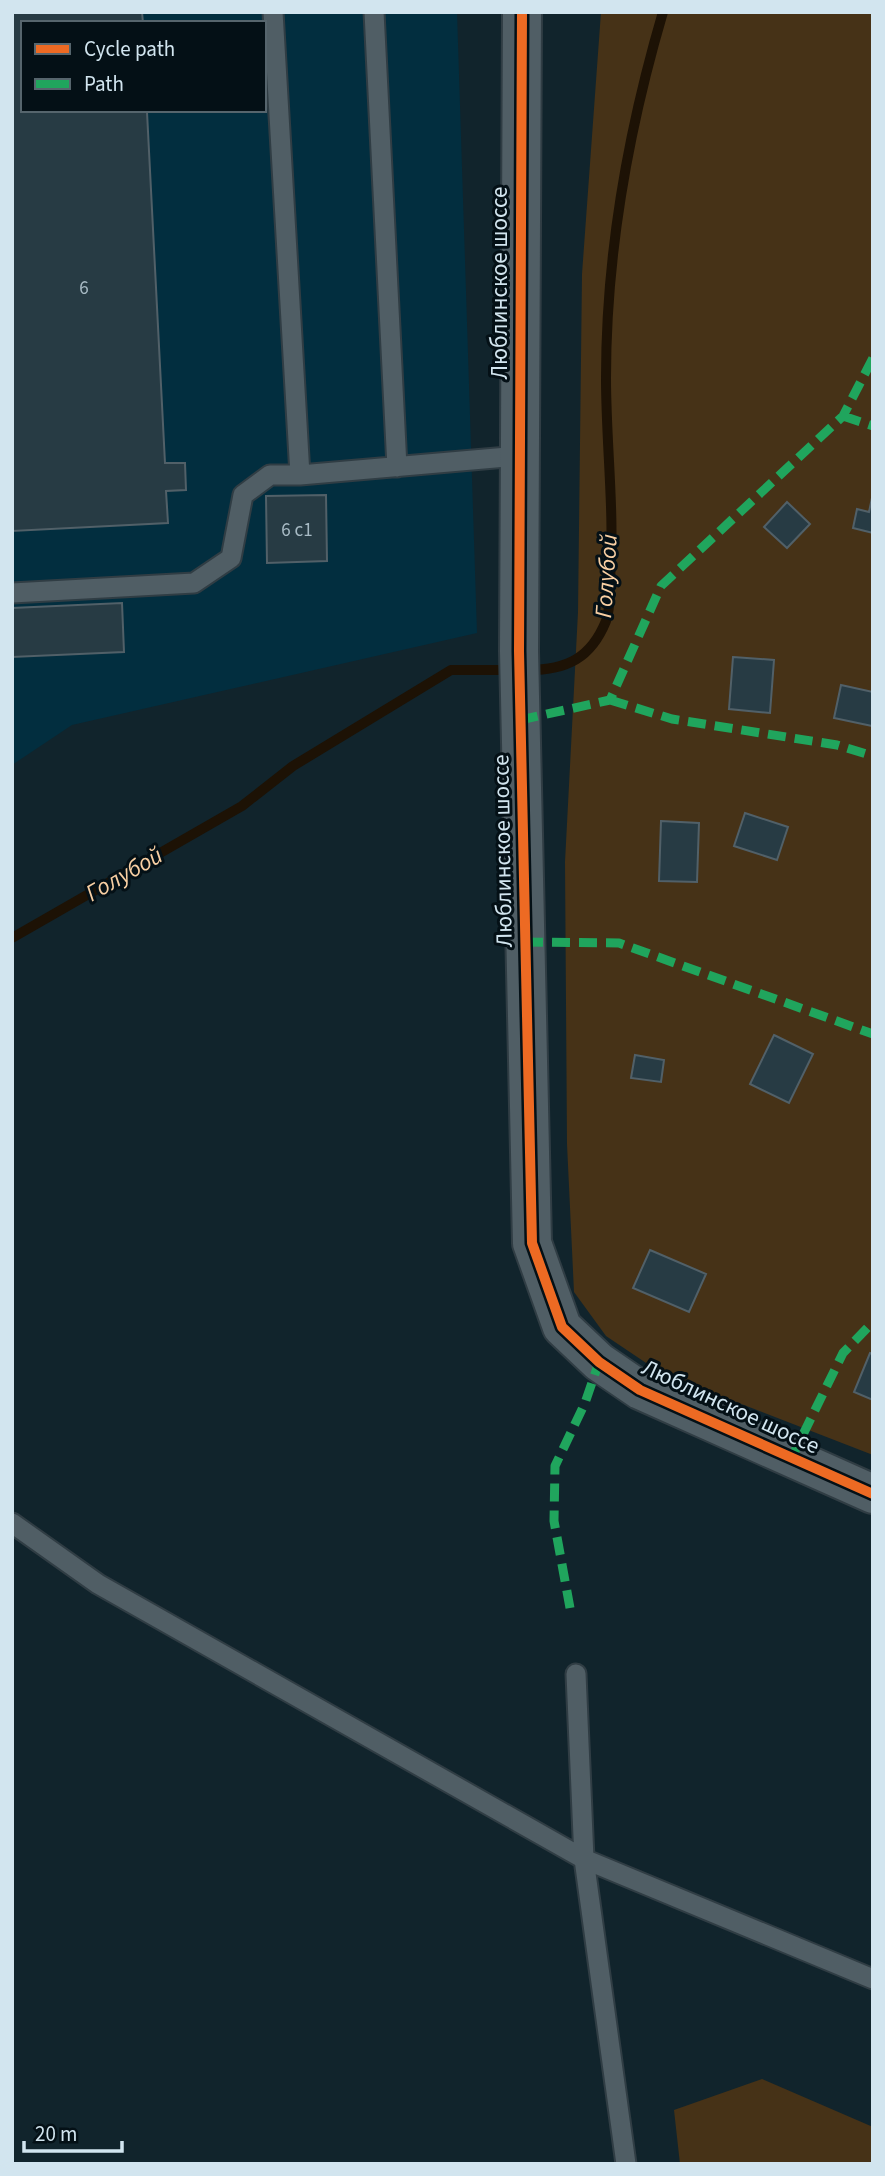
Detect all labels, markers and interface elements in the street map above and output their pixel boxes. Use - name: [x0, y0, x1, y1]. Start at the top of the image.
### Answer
- legend: [21, 21, 266, 112]
- text: Cycle path: [84, 34, 175, 64]
- text: Path: [84, 69, 124, 99]
- street label: Люблинское шоссе: [483, 187, 516, 379]
- house number: 6: [79, 275, 89, 302]
- house number: 6 с1: [281, 517, 313, 544]
- water label: Голубой: [586, 533, 627, 619]
- street label: Люблинское шоссе: [484, 754, 521, 948]
- water label: Голубой: [79, 838, 169, 911]
- street label: Люблинское шоссе: [636, 1351, 825, 1462]
- scale bar: [24, 2110, 122, 2154]
- text: 20 m: [35, 2119, 77, 2149]

